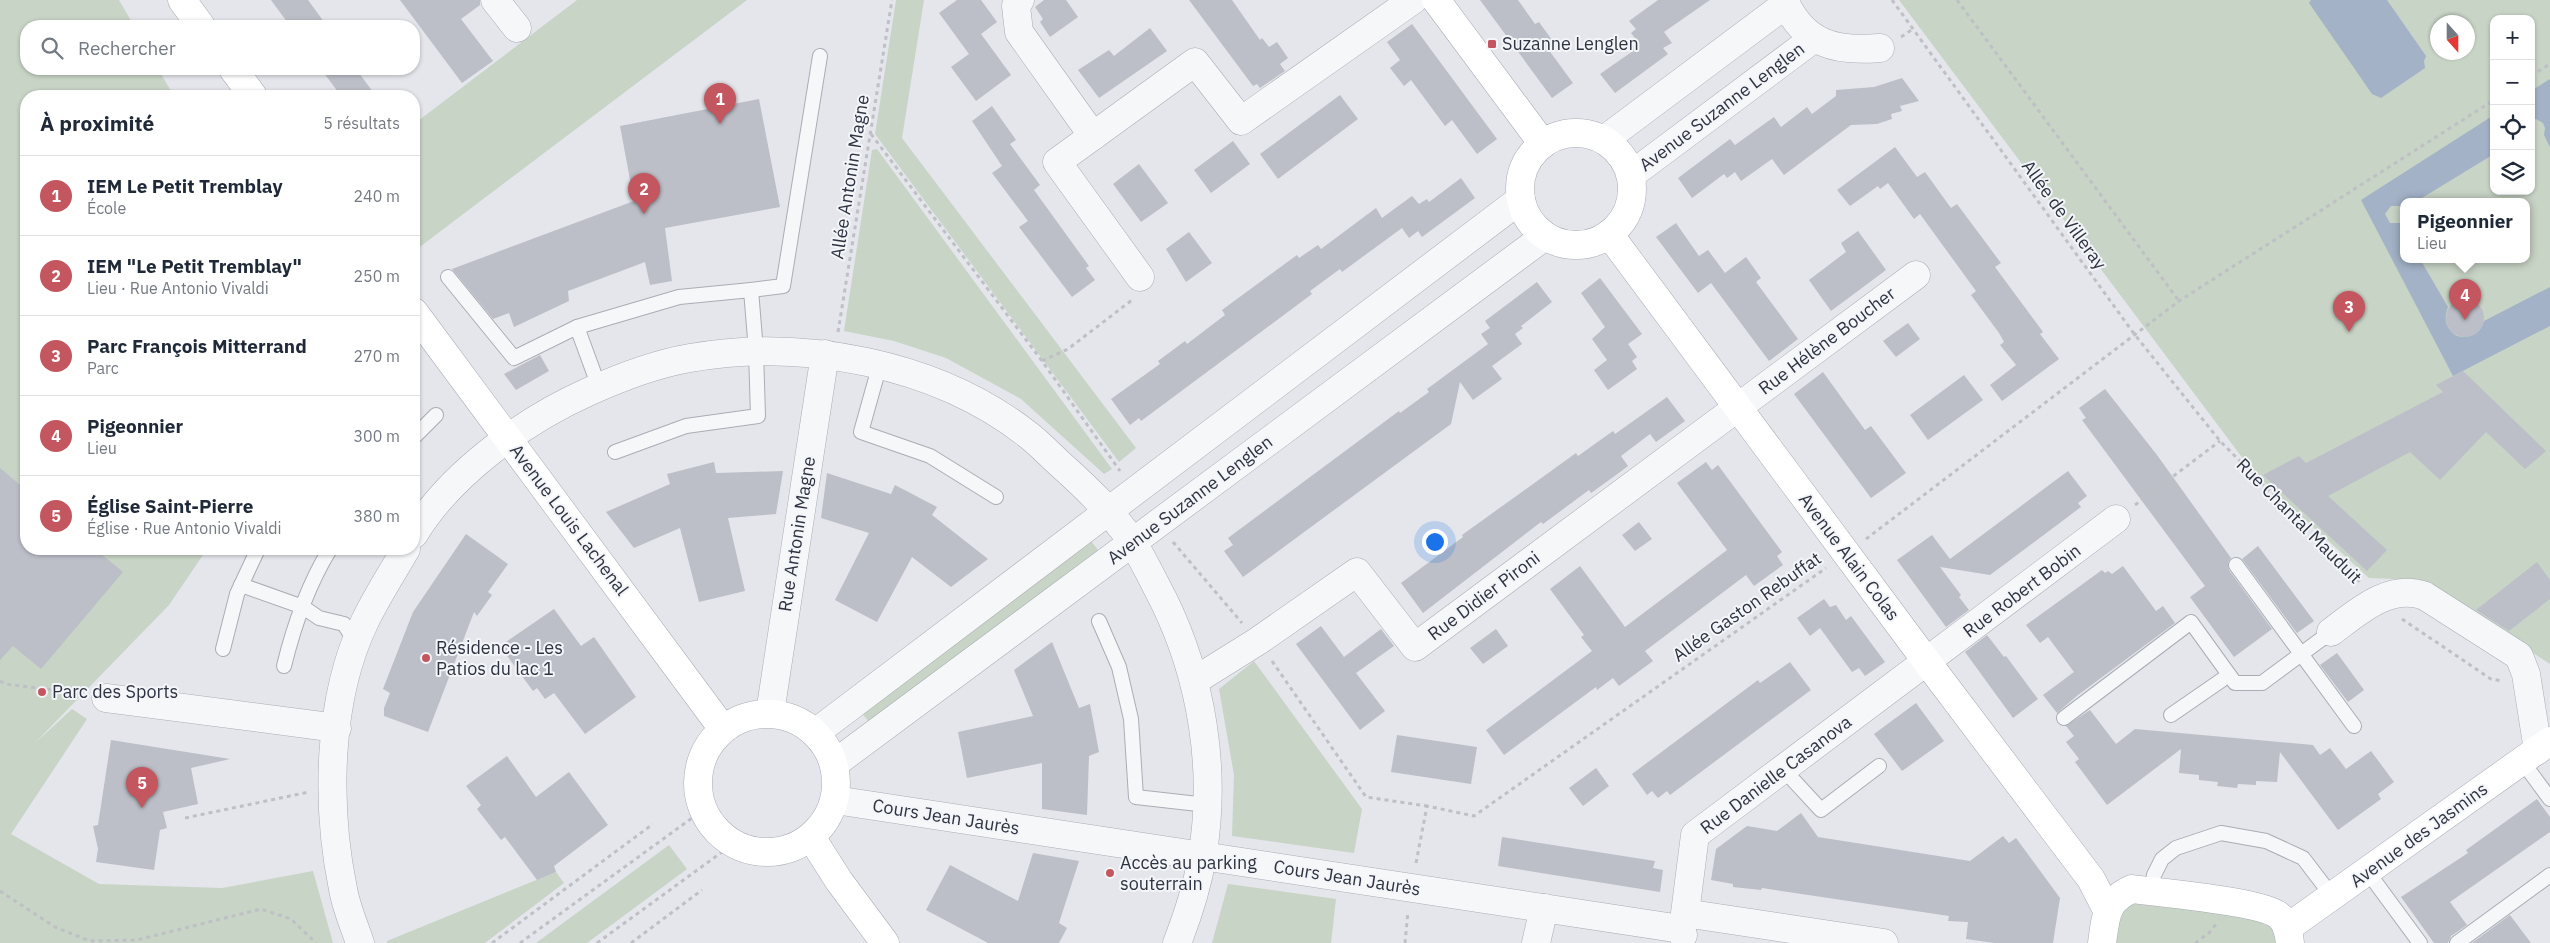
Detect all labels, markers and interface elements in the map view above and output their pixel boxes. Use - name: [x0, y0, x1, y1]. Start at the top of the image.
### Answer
- north arrow: [2430, 15, 2475, 60]
- map controls: [2490, 15, 2535, 195]
- button: +: [2490, 15, 2535, 60]
- search box: [20, 20, 420, 75]
- place label: Suzanne Lenglen: [1502, 32, 1639, 55]
- icon: search: [38, 34, 66, 62]
- text: Rechercher: [78, 36, 176, 60]
- street label: Avenue Suzanne Lenglen: [1635, 37, 1809, 176]
- marker: Suzanne Lenglen: [1486, 38, 1498, 50]
- button: −: [2490, 60, 2535, 105]
- pin: 1: [704, 83, 736, 124]
- street label: Allée Antonin Magne: [825, 93, 874, 261]
- button: locate: [2490, 105, 2535, 150]
- text: À proximité: [40, 109, 154, 137]
- text: 5 résultats: [323, 113, 400, 133]
- button: layers: [2490, 150, 2535, 195]
- street label: Allée de Villeray: [2017, 155, 2112, 274]
- pin: 2: [628, 173, 660, 214]
- text: IEM Le Petit Tremblay: [87, 174, 283, 198]
- text: 1: [51, 186, 61, 206]
- text: 240 m: [353, 186, 400, 206]
- text: École: [87, 198, 126, 218]
- popup: [2400, 198, 2530, 263]
- text: Pigeonnier: [2417, 209, 2513, 233]
- text: Lieu: [2417, 233, 2447, 253]
- text: IEM "Le Petit Tremblay": [87, 254, 302, 278]
- text: 2: [51, 266, 61, 286]
- text: 250 m: [353, 266, 400, 286]
- text: Lieu · Rue Antonio Vivaldi: [87, 278, 269, 298]
- pin: 4: [2449, 279, 2481, 320]
- street label: Rue Hélène Boucher: [1754, 281, 1900, 400]
- pin: 3: [2333, 291, 2365, 332]
- text: Parc François Mitterrand: [87, 334, 307, 358]
- text: 3: [51, 346, 61, 366]
- text: 270 m: [353, 346, 400, 366]
- text: Parc: [87, 358, 119, 378]
- text: Pigeonnier: [87, 414, 183, 438]
- text: 4: [51, 426, 61, 446]
- text: 300 m: [353, 426, 400, 446]
- street label: Avenue Suzanne Lenglen: [1103, 430, 1277, 569]
- text: Lieu: [87, 438, 117, 458]
- street label: Avenue Louis Lachenal: [505, 439, 634, 600]
- street label: Rue Chantal Mauduit: [2232, 453, 2367, 588]
- street label: Rue Antonin Magne: [773, 454, 820, 613]
- street label: Avenue Alain Colas: [1794, 488, 1905, 625]
- text: Église Saint-Pierre: [87, 494, 254, 518]
- text: 5: [51, 506, 61, 526]
- text: 380 m: [353, 506, 400, 526]
- text: Église · Rue Antonio Vivaldi: [87, 518, 282, 538]
- your location: [1422, 529, 1448, 555]
- street label: Rue Robert Bobin: [1958, 539, 2085, 642]
- street label: Rue Didier Pironi: [1423, 546, 1544, 645]
- street label: Allée Gaston Rebuffat: [1668, 547, 1825, 667]
- place label: Résidence - Les Patios du lac 1: [436, 636, 563, 680]
- marker: Résidence - Les Patios du lac 1: [420, 652, 432, 664]
- place label: Parc des Sports: [52, 680, 178, 703]
- marker: Parc des Sports: [36, 686, 48, 698]
- street label: Rue Danielle Casanova: [1695, 710, 1856, 839]
- pin: 5: [126, 767, 158, 808]
- street label: Avenue des Jasmins: [2345, 777, 2492, 892]
- street label: Cours Jean Jaurès: [871, 794, 1021, 839]
- place label: Accès au parking souterrain: [1120, 851, 1257, 895]
- street label: Cours Jean Jaurès: [1272, 855, 1422, 900]
- marker: Accès au parking souterrain: [1104, 867, 1116, 879]

